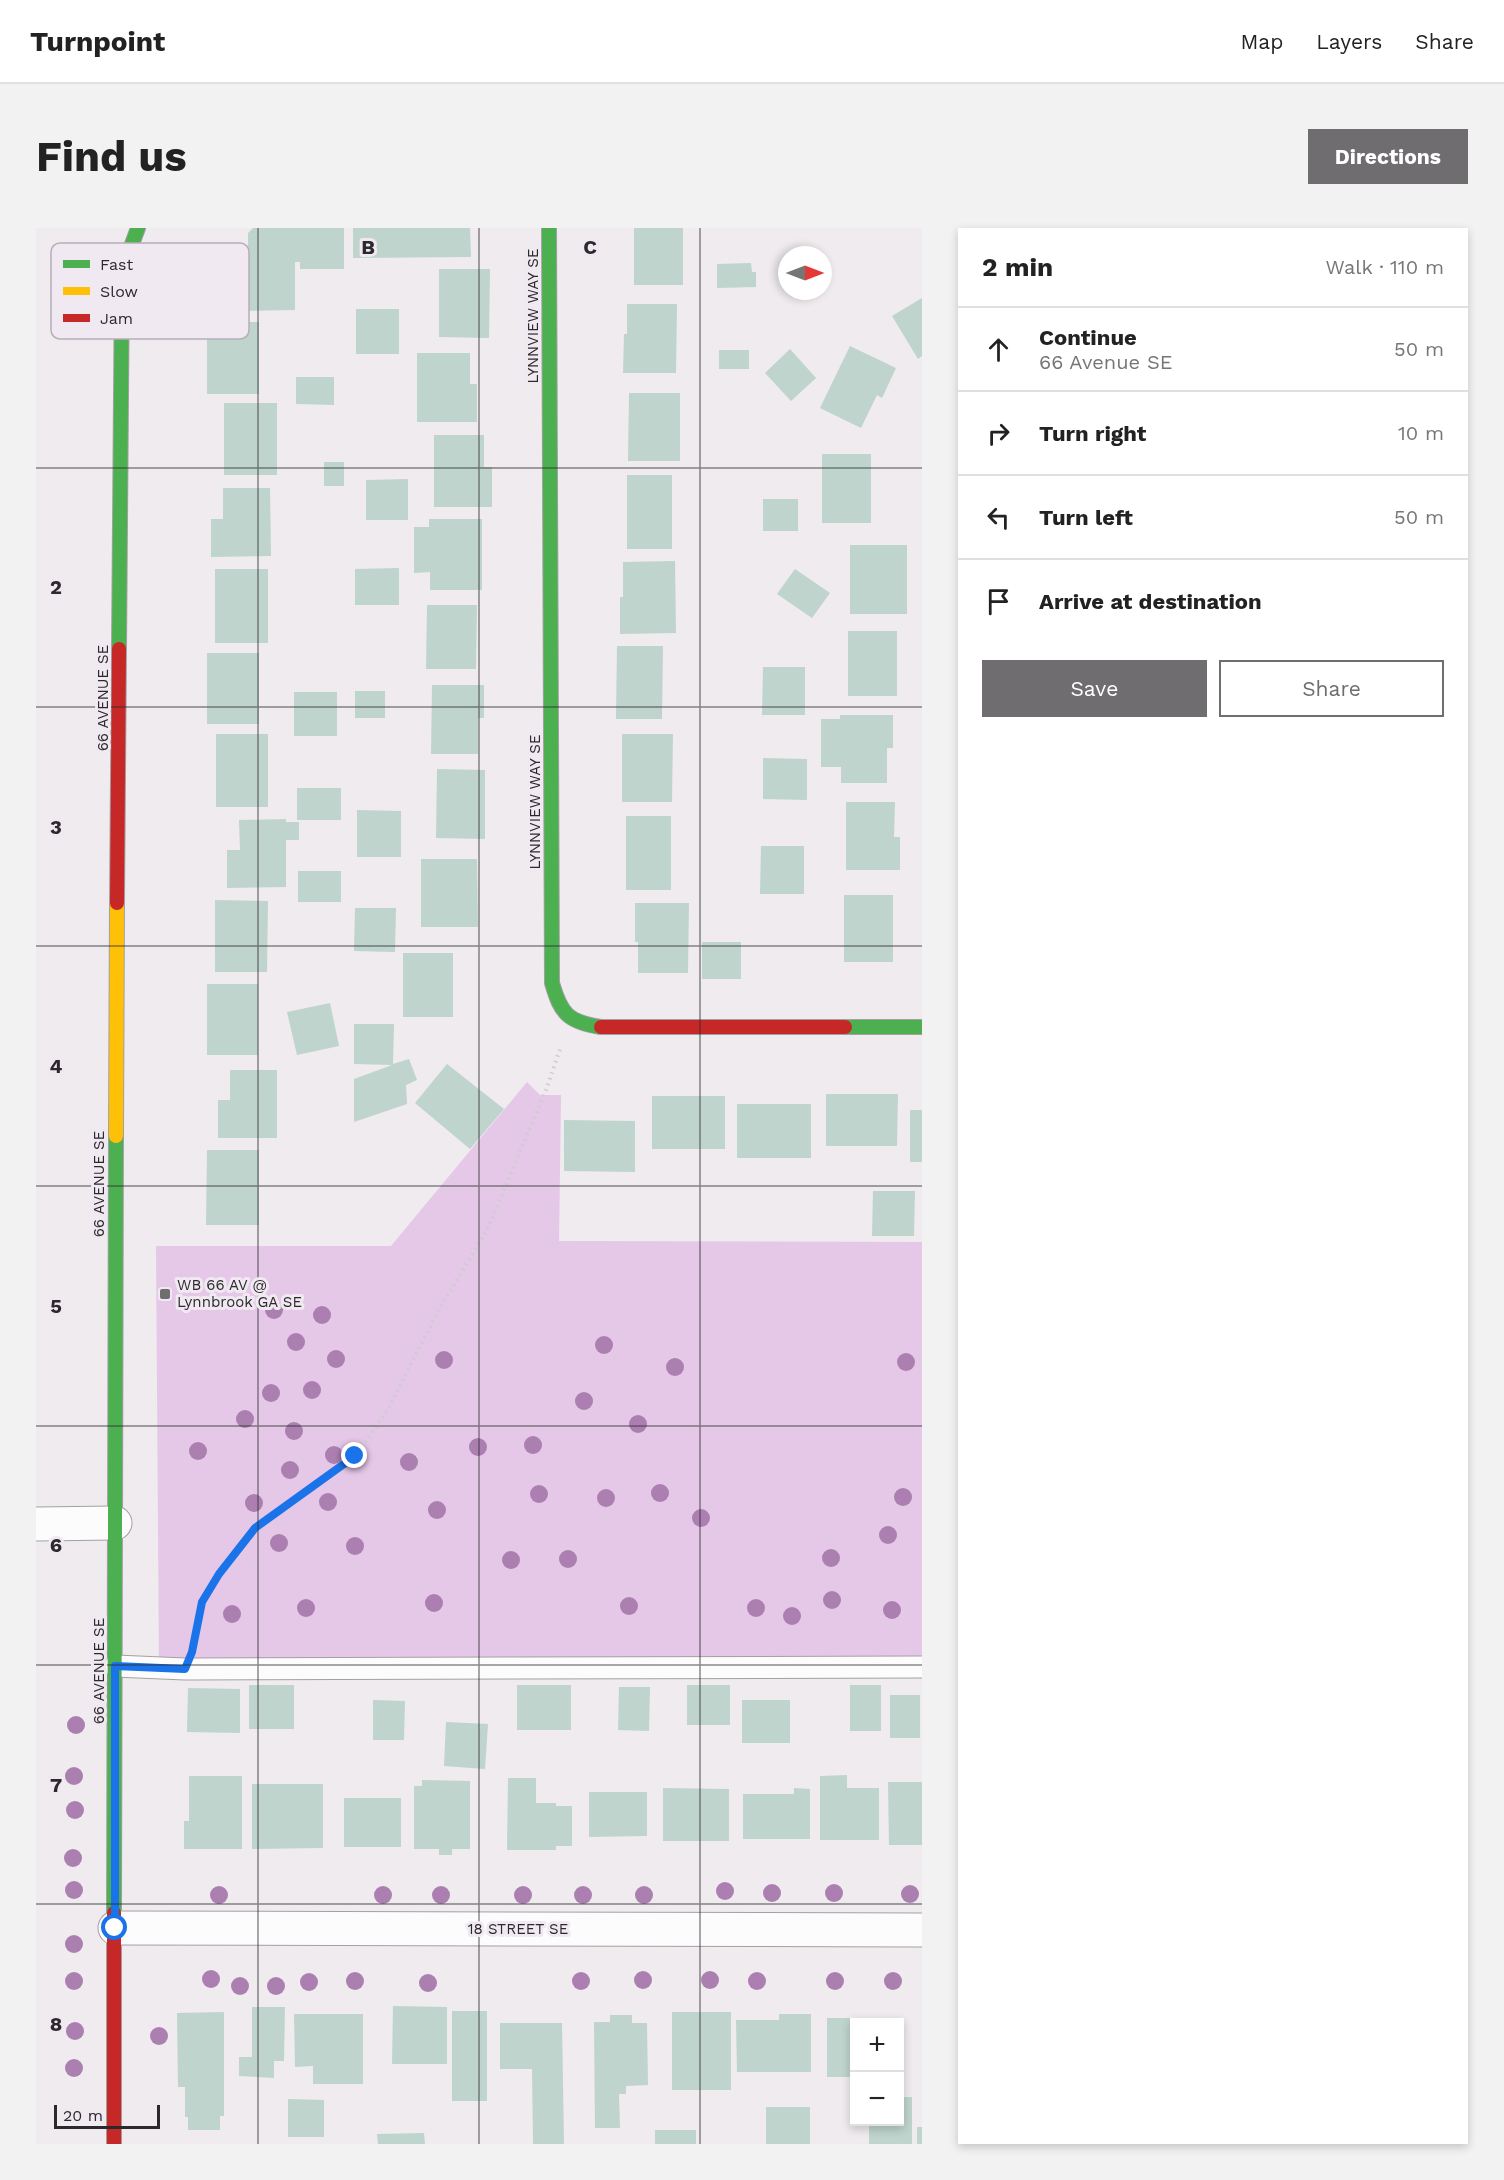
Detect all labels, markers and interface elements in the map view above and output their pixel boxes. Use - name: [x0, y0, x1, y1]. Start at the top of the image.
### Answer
- text: Turnpoint: [30, 25, 165, 58]
- text: Map: [1240, 29, 1283, 54]
- text: Layers: [1316, 29, 1382, 54]
- text: Share: [1415, 29, 1474, 54]
- button: Directions: [1308, 129, 1468, 184]
- text: Find us: [36, 132, 187, 181]
- text: B: [361, 235, 375, 259]
- text: C: [583, 235, 597, 259]
- legend: [51, 243, 249, 339]
- north arrow: [778, 246, 832, 300]
- street label: LYNNVIEW WAY SE: [524, 248, 542, 384]
- text: 2 min: [982, 252, 1053, 282]
- text: Fast: [100, 255, 133, 274]
- text: Walk · 110 m: [1326, 255, 1444, 279]
- text: Slow: [100, 282, 138, 301]
- text: Jam: [100, 309, 133, 328]
- text: Continue: [1039, 325, 1137, 350]
- icon: ahead: [982, 333, 1015, 366]
- text: 50 m: [1394, 337, 1444, 361]
- text: 66 Avenue SE: [1039, 350, 1172, 374]
- icon: right: [982, 417, 1015, 450]
- text: Turn right: [1039, 421, 1146, 446]
- text: 10 m: [1398, 421, 1444, 445]
- icon: left: [982, 501, 1015, 534]
- text: Turn left: [1039, 505, 1133, 530]
- text: 50 m: [1394, 505, 1444, 529]
- text: 2: [50, 575, 62, 599]
- icon: arrive: [982, 585, 1015, 618]
- text: Arrive at destination: [1039, 589, 1262, 614]
- street label: 66 AVENUE SE: [94, 645, 112, 751]
- button: Save: [982, 660, 1207, 717]
- button: Share: [1219, 660, 1444, 717]
- street label: LYNNVIEW WAY SE: [526, 734, 544, 870]
- text: 3: [50, 815, 62, 839]
- text: 4: [50, 1054, 63, 1078]
- street label: 66 AVENUE SE: [90, 1131, 108, 1237]
- place label: WB 66 AV @ Lynnbrook GA SE: [177, 1276, 302, 1311]
- marker: WB 66 AV @ Lynnbrook GA SE: [158, 1287, 172, 1301]
- text: 5: [50, 1294, 62, 1318]
- route end: [341, 1442, 367, 1468]
- text: 6: [50, 1533, 62, 1557]
- street label: 66 AVENUE SE: [90, 1618, 108, 1724]
- text: 7: [50, 1773, 62, 1797]
- route start: [101, 1914, 127, 1940]
- street label: 18 STREET SE: [468, 1920, 568, 1938]
- text: 8: [50, 2012, 62, 2036]
- map controls: [850, 2018, 904, 2126]
- button: +: [850, 2018, 904, 2072]
- button: −: [850, 2072, 904, 2126]
- scale bar: [54, 2102, 160, 2130]
- text: 20 m: [63, 2106, 103, 2125]

